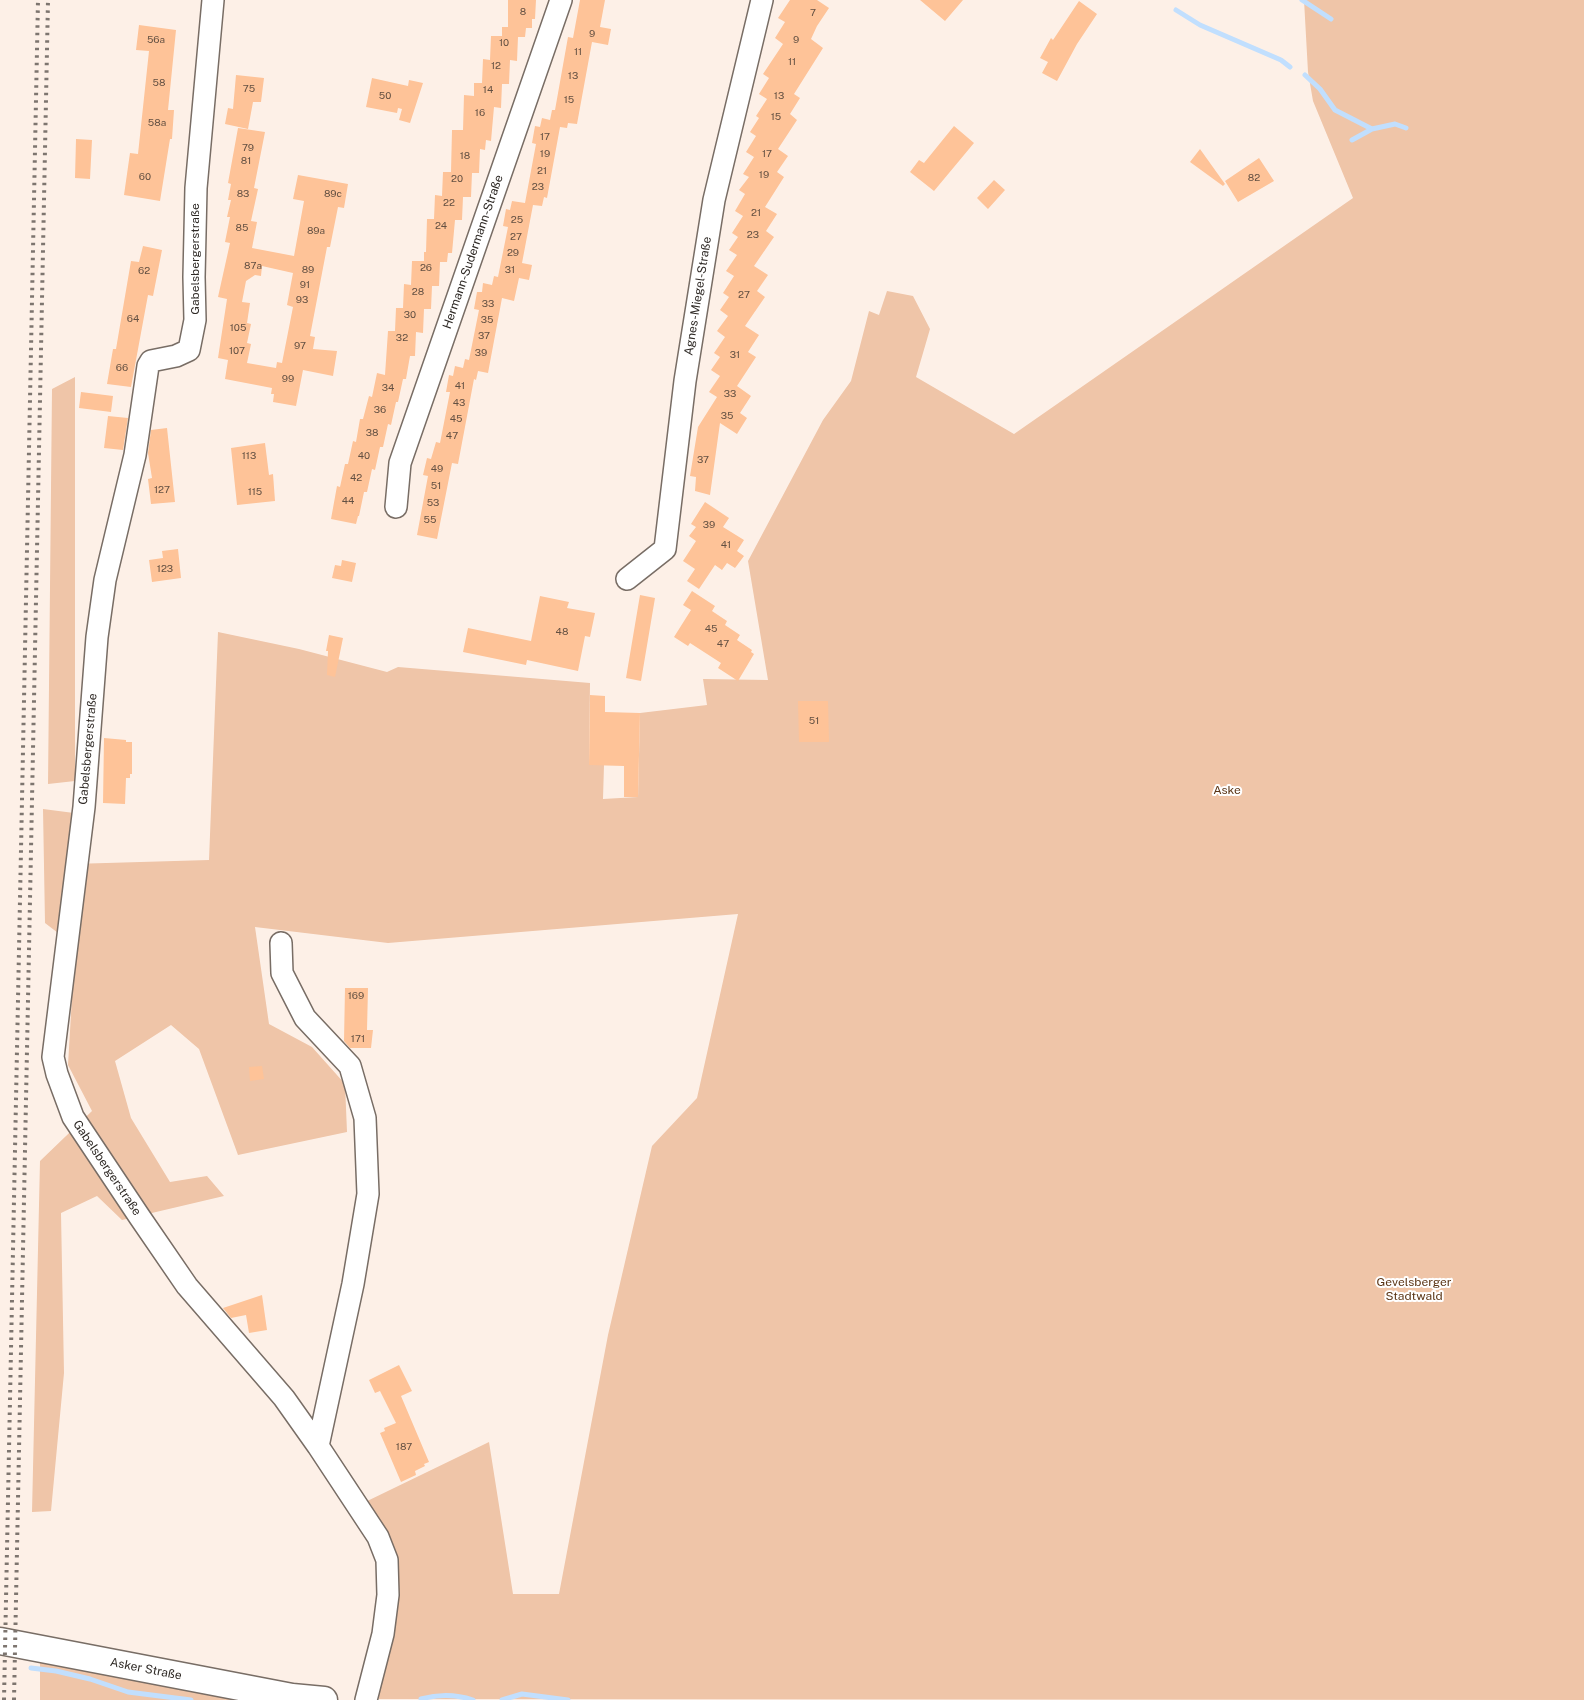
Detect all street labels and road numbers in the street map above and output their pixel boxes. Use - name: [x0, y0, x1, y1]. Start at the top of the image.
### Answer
- street label: Hermann-Sudermann-Straße: [440, 173, 506, 331]
- street label: Gabelsbergerstraße: [188, 203, 202, 315]
- street label: Agnes-Miegel-Straße: [681, 236, 715, 356]
- street label: Gabelsbergerstraße: [76, 693, 100, 805]
- street label: Gabelsbergerstraße: [70, 1118, 144, 1218]
- street label: Asker Straße: [109, 1655, 183, 1683]

